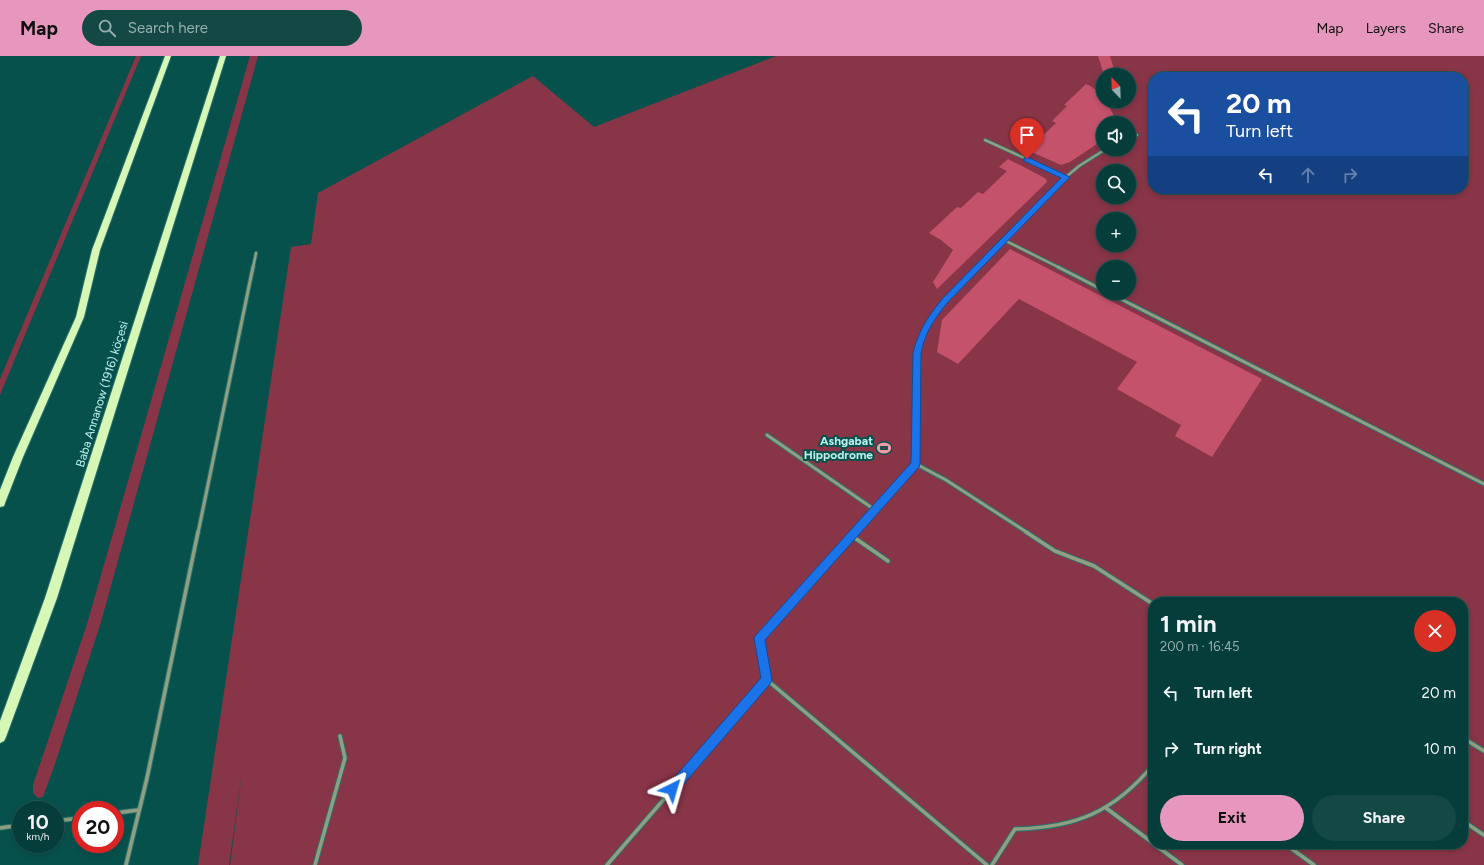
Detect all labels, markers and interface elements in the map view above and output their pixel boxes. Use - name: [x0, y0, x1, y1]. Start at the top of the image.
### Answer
- search box: [82, 10, 362, 46]
- text: Map: [20, 17, 58, 40]
- icon: search: [96, 17, 118, 39]
- text: Search here: [128, 19, 208, 37]
- text: Map: [1316, 20, 1344, 37]
- text: Layers: [1366, 20, 1406, 37]
- text: Share: [1428, 20, 1464, 37]
- north arrow: [1096, 68, 1136, 108]
- map controls: [1096, 68, 1136, 300]
- text: 20 m: [1226, 86, 1291, 120]
- icon: left: [1160, 88, 1212, 140]
- button: sound: [1096, 116, 1136, 156]
- pin: [1010, 118, 1044, 159]
- text: Turn left: [1226, 120, 1293, 142]
- icon: arrive: [1016, 124, 1038, 146]
- button: search: [1096, 164, 1136, 204]
- icon: left: [1255, 164, 1277, 186]
- icon: ahead: [1297, 164, 1319, 186]
- icon: right: [1339, 164, 1361, 186]
- button: +: [1096, 212, 1136, 252]
- button: −: [1096, 260, 1136, 300]
- street label: Baba Annanow (1916) köçesi: [73, 319, 131, 469]
- place label: Ashgabat Hippodrome: [804, 434, 873, 462]
- sports icon: Ashgabat Hippodrome: [876, 440, 892, 456]
- text: 1 min: [1160, 609, 1217, 638]
- button: close: [1414, 610, 1456, 652]
- text: 200 m · 16:45: [1160, 639, 1240, 654]
- icon: left: [1160, 682, 1182, 704]
- text: Turn left: [1194, 684, 1252, 702]
- text: 20 m: [1422, 684, 1456, 702]
- icon: right: [1160, 738, 1182, 760]
- text: Turn right: [1194, 740, 1262, 758]
- text: 10 m: [1424, 740, 1456, 758]
- position arrow: [651, 768, 693, 810]
- button: Exit: [1160, 795, 1304, 841]
- button: Share: [1312, 795, 1456, 841]
- speed limit sign: 20: [72, 801, 124, 853]
- text: 10: [27, 810, 49, 834]
- text: km/h: [27, 830, 49, 843]

